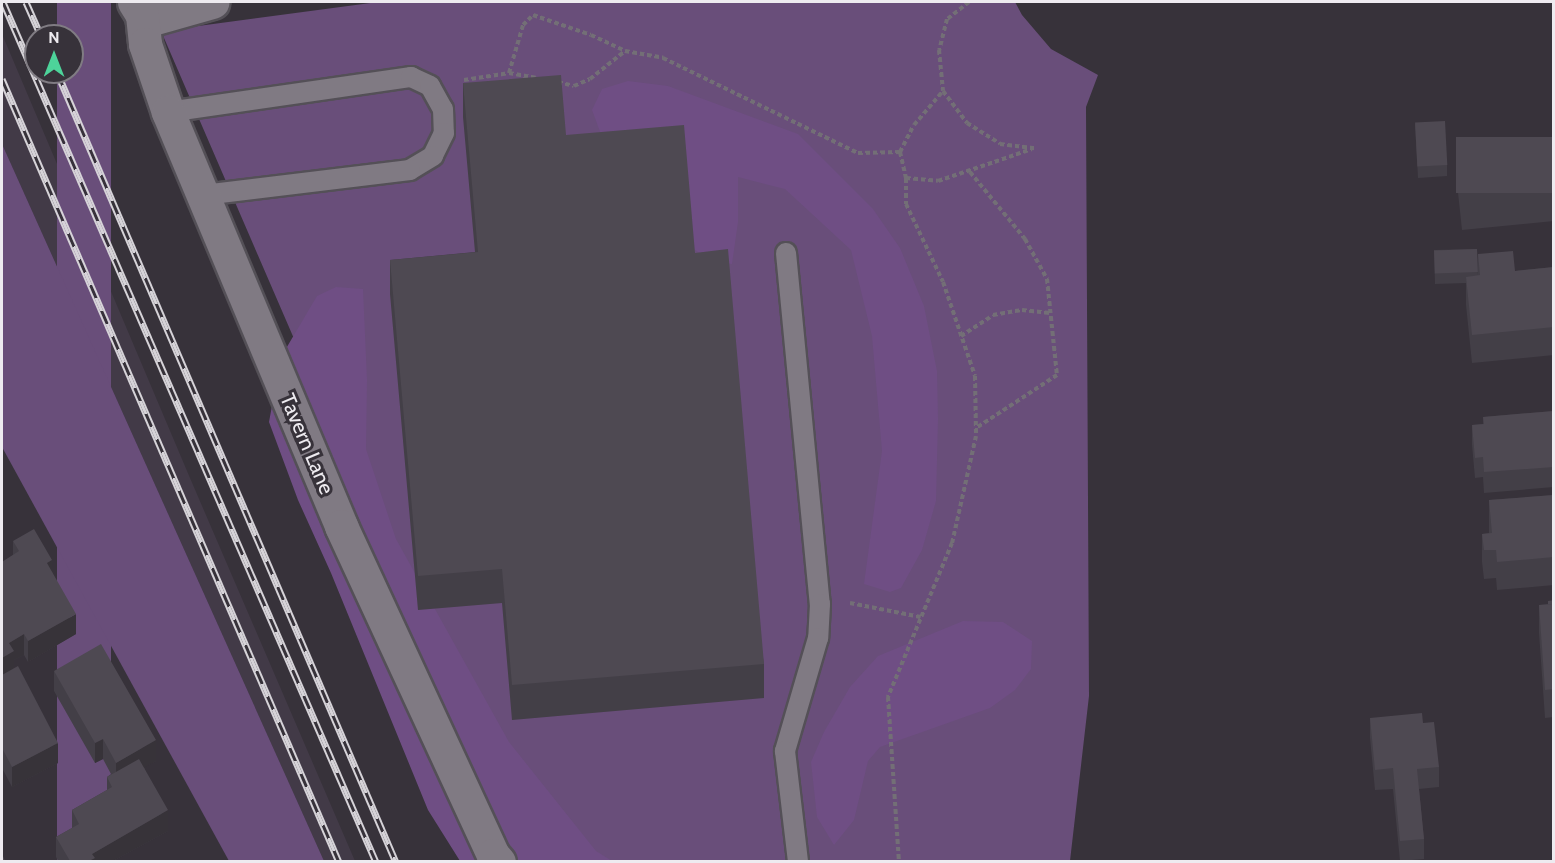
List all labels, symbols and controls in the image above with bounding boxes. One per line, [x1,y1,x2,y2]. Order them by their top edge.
north arrow [24,24,84,84]
text: N [48,28,60,47]
street label: Tavern Lane [275,390,339,498]

